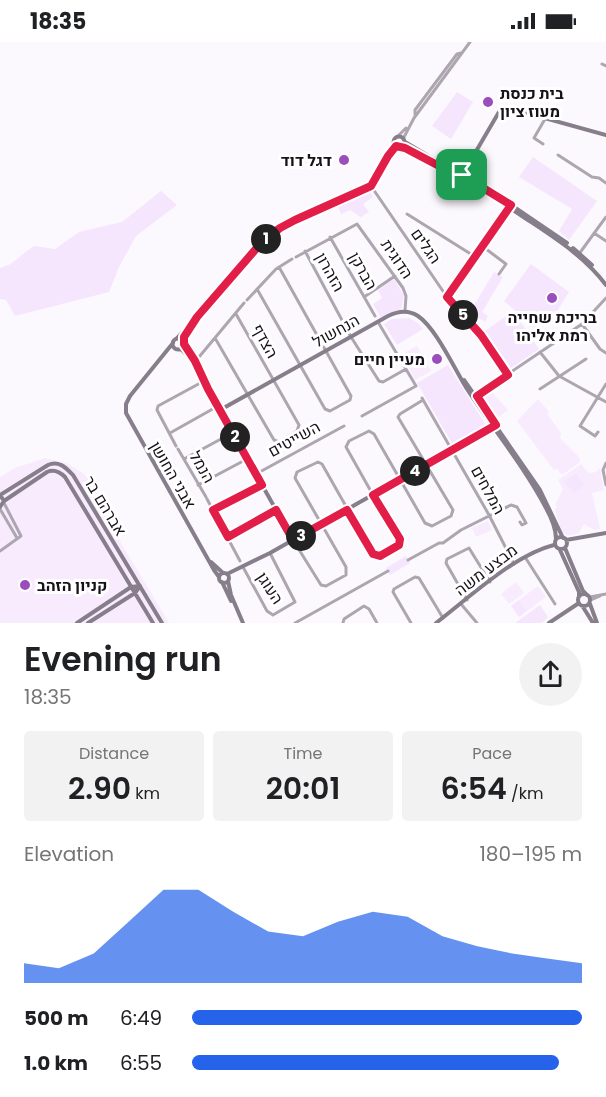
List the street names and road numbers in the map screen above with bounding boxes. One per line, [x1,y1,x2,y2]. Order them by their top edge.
street label: הגלים [405,224,447,268]
street label: הדוגית [375,235,419,283]
street label: הזהרון [310,248,350,296]
street label: הברקן [343,248,383,294]
street label: הנחשול [308,309,364,353]
street label: הצדף [246,320,284,362]
street label: השייטים [264,415,324,463]
street label: אבני החושן [144,437,202,513]
street label: הנמל [184,447,220,487]
street label: המלחים [465,461,511,519]
street label: אברהם בר [78,472,132,540]
street label: מבצע משה [450,539,522,601]
street label: העוגן [251,567,289,609]

